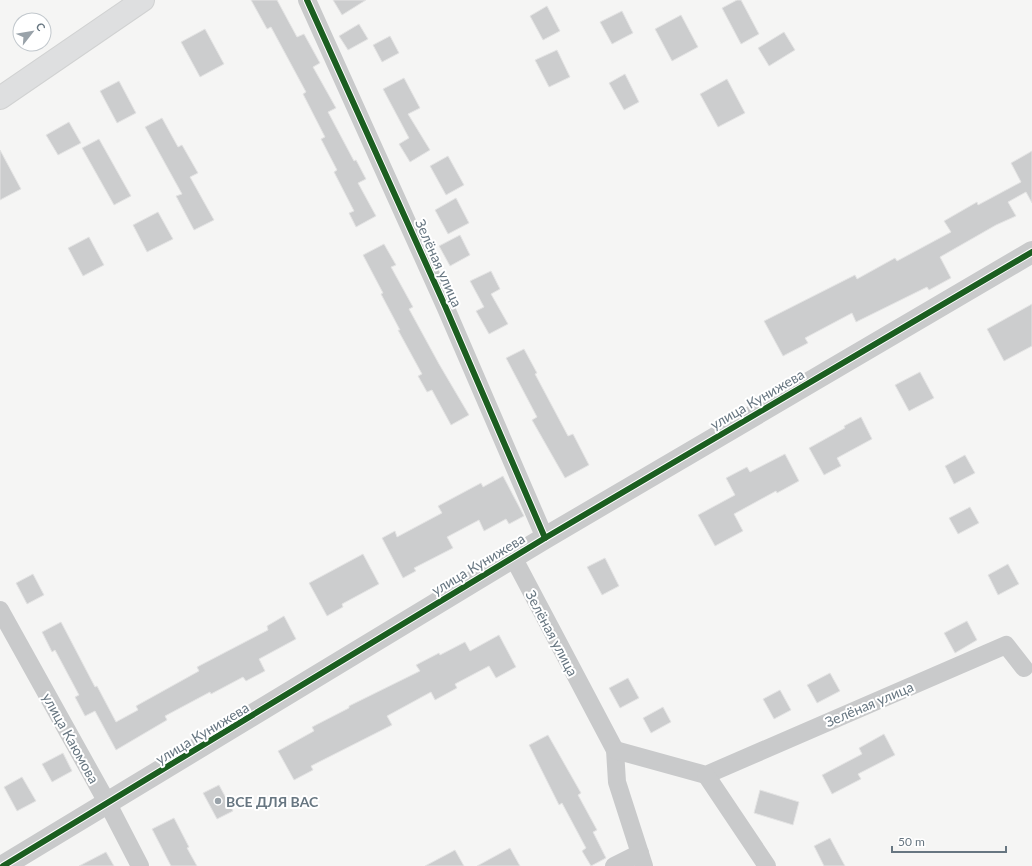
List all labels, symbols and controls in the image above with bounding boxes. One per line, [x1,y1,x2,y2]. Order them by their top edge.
north arrow [12,12,52,52]
text: С [34,20,49,34]
street label: Зелёная улица [412,216,466,310]
street label: улица Кунижева [707,365,807,433]
street label: улица Кунижева [428,529,528,599]
street label: Зелёная улица [522,587,582,679]
street label: Зелёная улица [822,678,916,730]
street label: улица Каюмова [39,690,103,786]
street label: улица Кунижева [152,698,252,768]
place label: ВСЕ ДЛЯ ВАС [226,793,319,810]
marker: ВСЕ ДЛЯ ВАС [213,796,223,806]
scale bar [892,828,1006,854]
text: 50 m [898,834,925,849]

